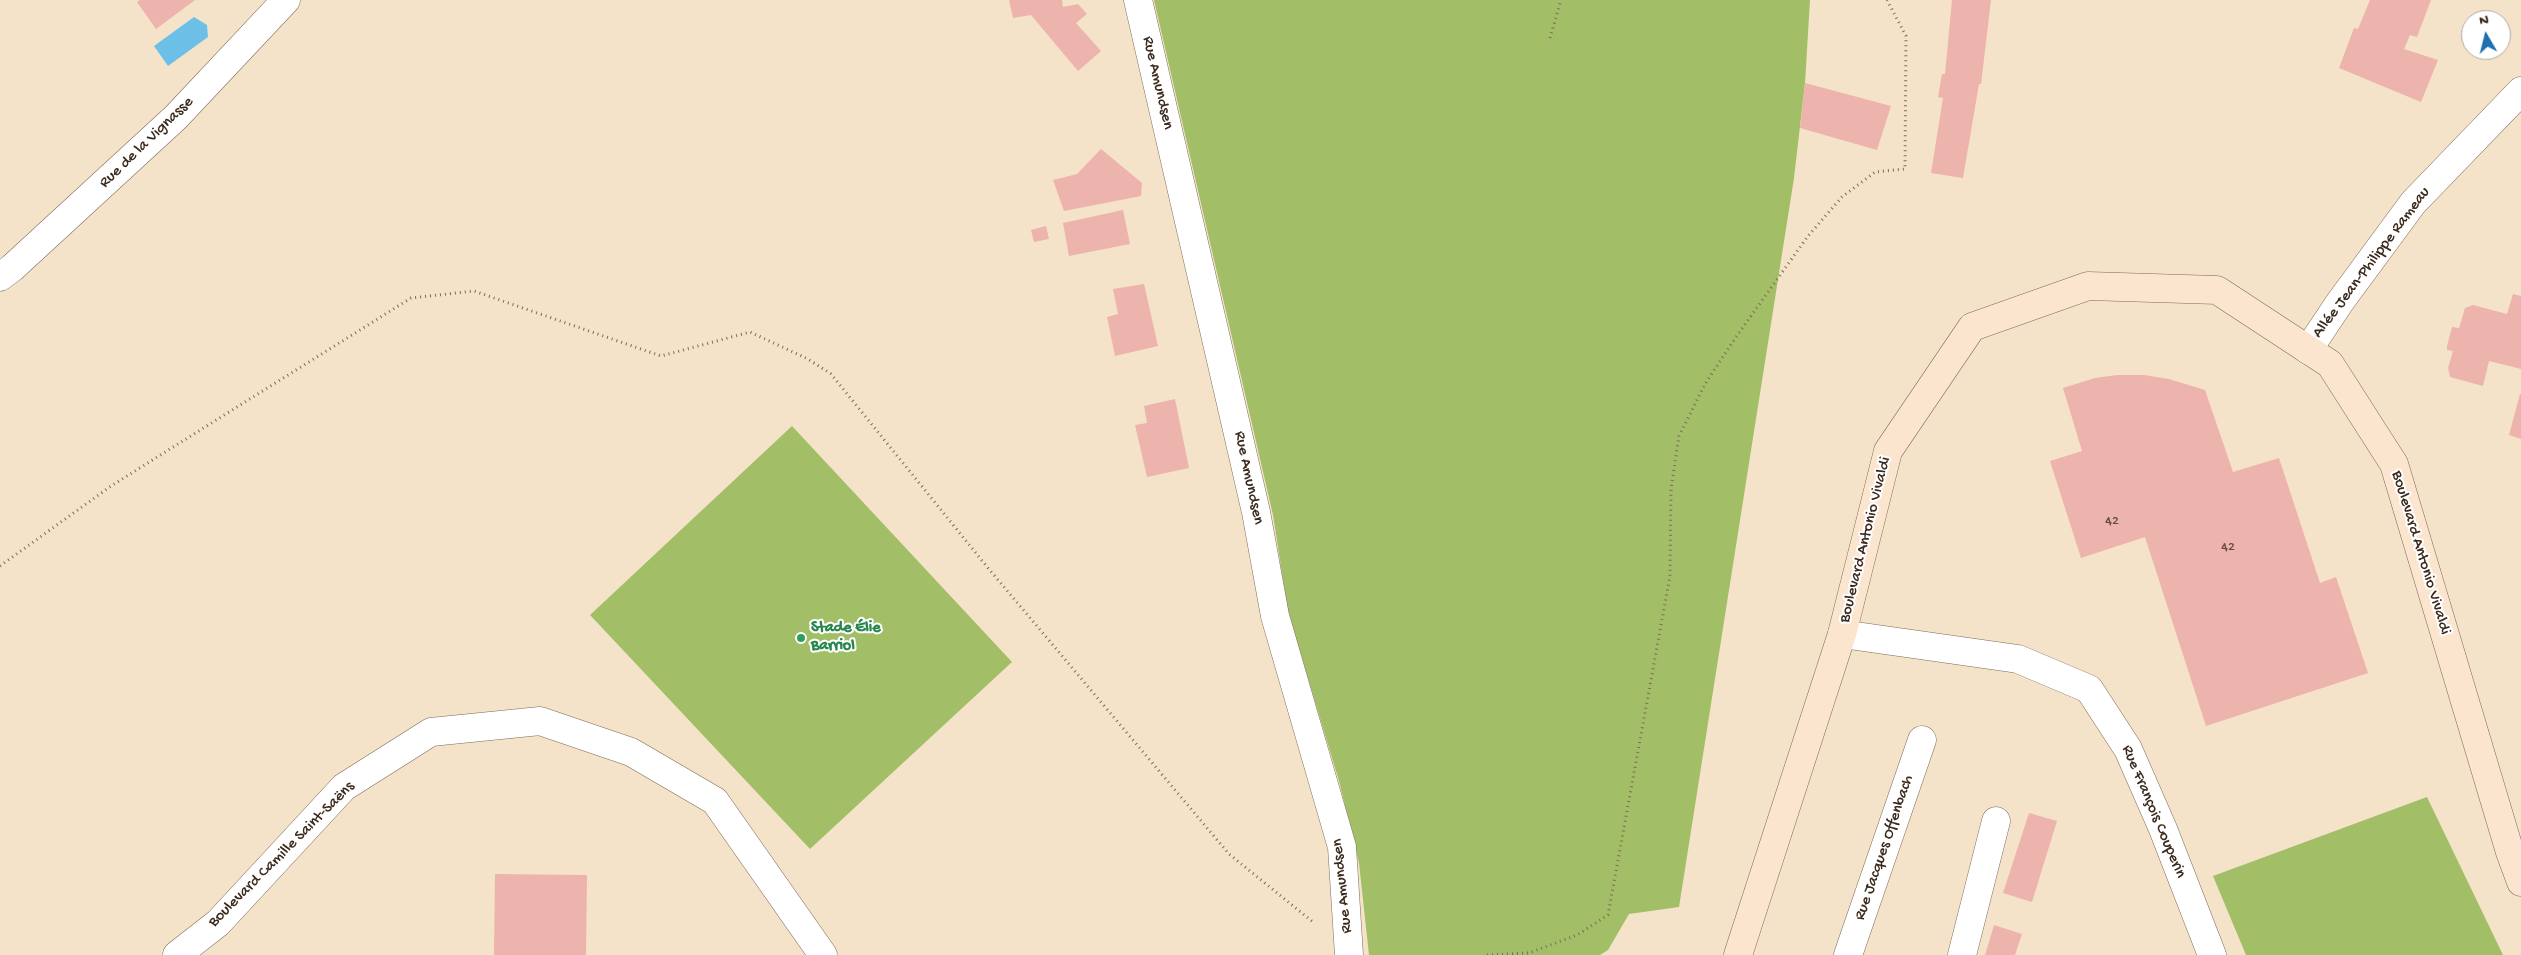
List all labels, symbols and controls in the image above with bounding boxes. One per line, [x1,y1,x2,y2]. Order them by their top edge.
north arrow [2461,10,2511,60]
text: N [2478,12,2490,30]
street label: Rue Amundsen [1137,35,1177,131]
street label: Rue de la Vignasse [96,93,198,193]
street label: Allée Jean-Philippe Rameau [2309,184,2435,342]
street label: Rue Amundsen [1229,430,1267,526]
street label: Boulevard Antonio Vivaldi [1836,455,1896,625]
street label: Boulevard Antonio Vivaldi [2386,469,2454,637]
house number: 42 [2105,514,2119,530]
house number: 42 [2221,540,2235,556]
place label: Stade Élie Barriol [811,619,880,657]
marker: Stade Élie Barriol [795,632,807,644]
street label: Rue François Couperin [2116,743,2190,881]
street label: Rue Jacques Offenbach [1851,773,1919,923]
street label: Boulevard Camille Saint-Saëns [205,778,359,932]
street label: Rue Amundsen [1328,838,1358,934]

